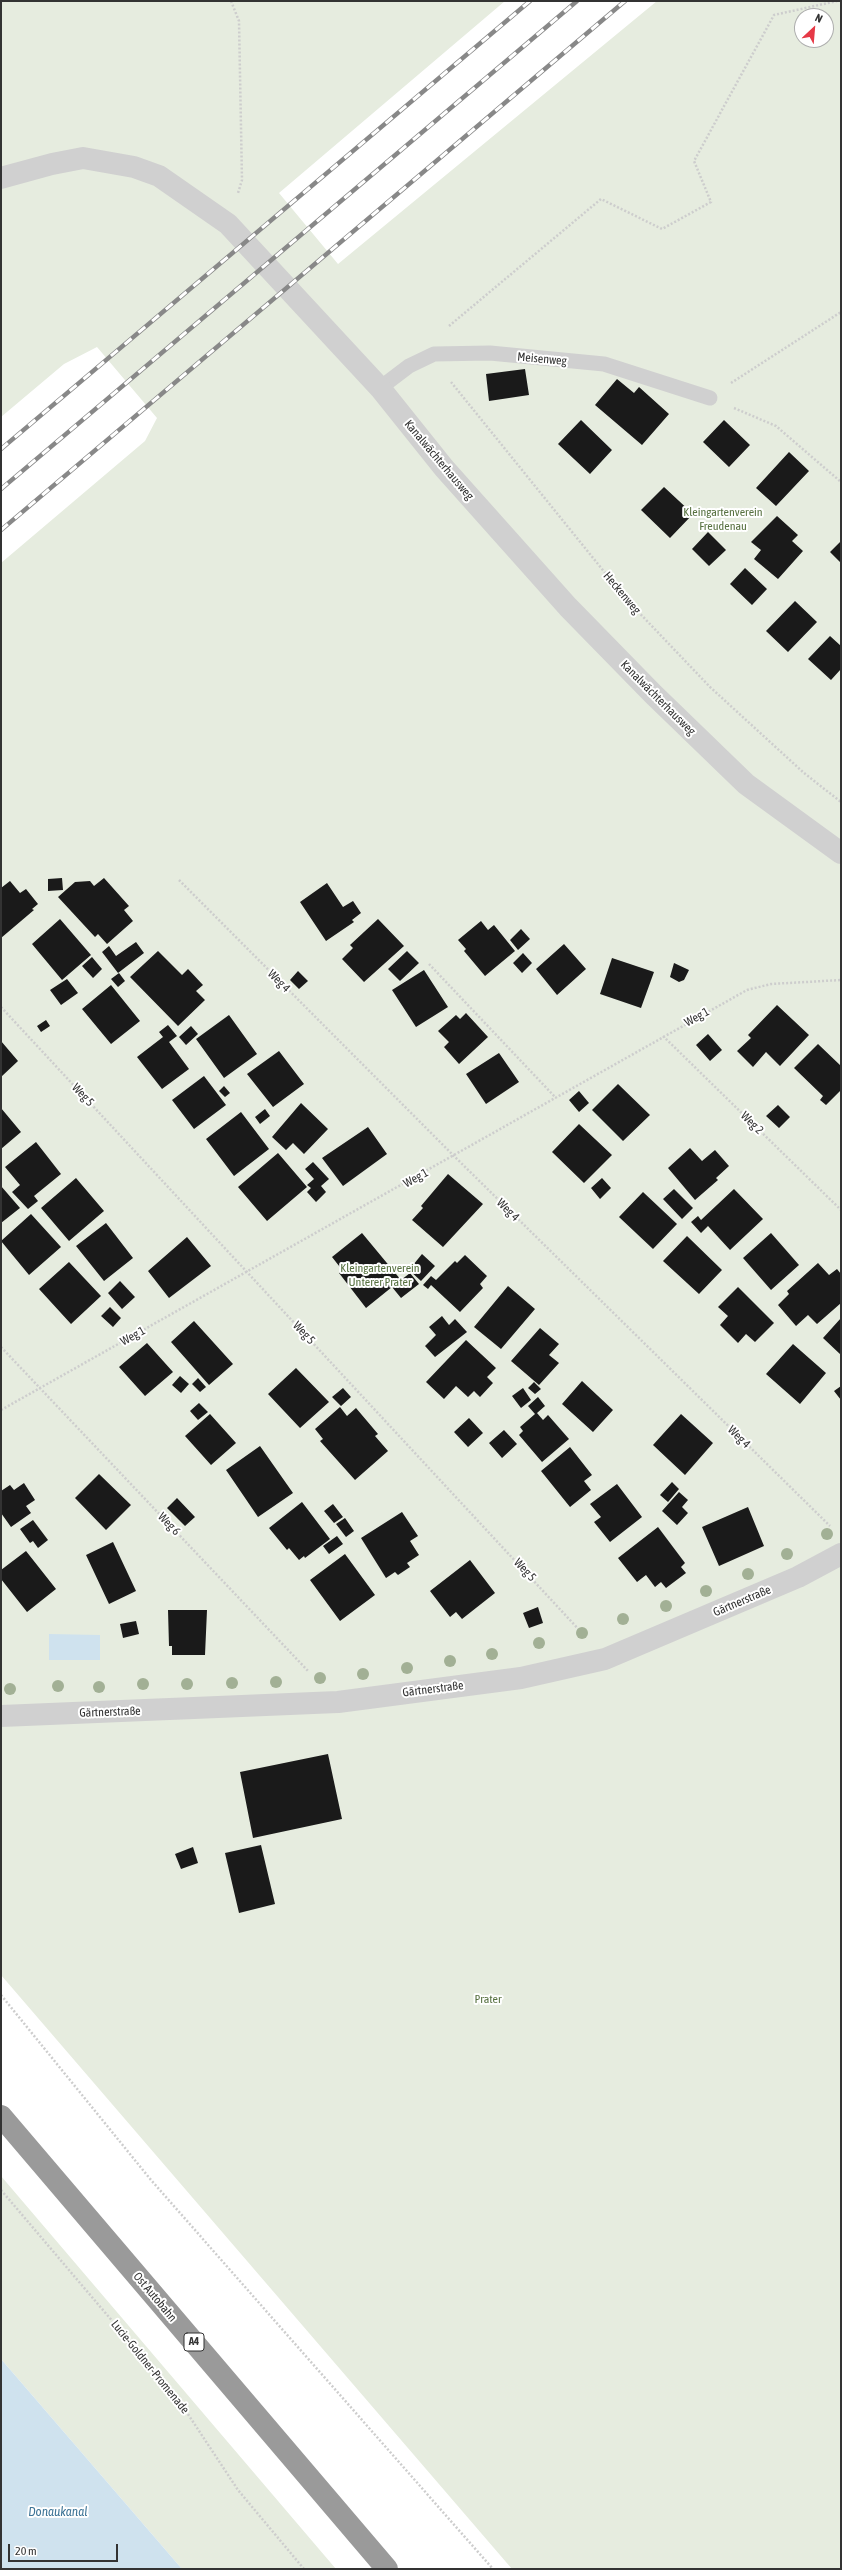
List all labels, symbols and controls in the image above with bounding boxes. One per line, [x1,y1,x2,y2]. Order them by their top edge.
north arrow [794,8,834,48]
text: N [813,11,824,25]
street label: Meisenweg [517,350,567,368]
street label: Kanalwächterhausweg [401,417,477,503]
park label: Kleingartenverein Freudenau [683,505,763,533]
street label: Heckenweg [600,569,644,617]
street label: Kanalwächterhausweg [618,658,698,738]
street label: Weg 4 [265,967,293,995]
street label: Weg 1 [682,1004,712,1030]
street label: Weg 5 [69,1080,97,1110]
street label: Weg 2 [738,1109,766,1137]
street label: Weg 1 [401,1165,431,1191]
street label: Weg 4 [494,1196,522,1224]
park label: Kleingartenverein Unterer Prater [340,1261,420,1289]
street label: Weg 5 [290,1318,318,1348]
street label: Weg 1 [118,1323,148,1349]
street label: Weg 4 [725,1423,753,1451]
street label: Weg 6 [155,1510,183,1538]
street label: Weg 5 [511,1555,539,1585]
street label: Gärtnerstraße [711,1582,773,1620]
street label: Gärtnerstraße [402,1678,464,1700]
street label: Gärtnerstraße [79,1704,141,1720]
park label: Prater [474,1992,502,2006]
street label: Ost Autobahn [130,2269,180,2325]
street label: Lucie-Goldner-Promenade [108,2317,192,2417]
road number: A4 [184,2333,204,2351]
water label: Donaukanal [28,2504,88,2520]
scale bar [10,2536,120,2562]
text: 20 m [15,2544,37,2558]

